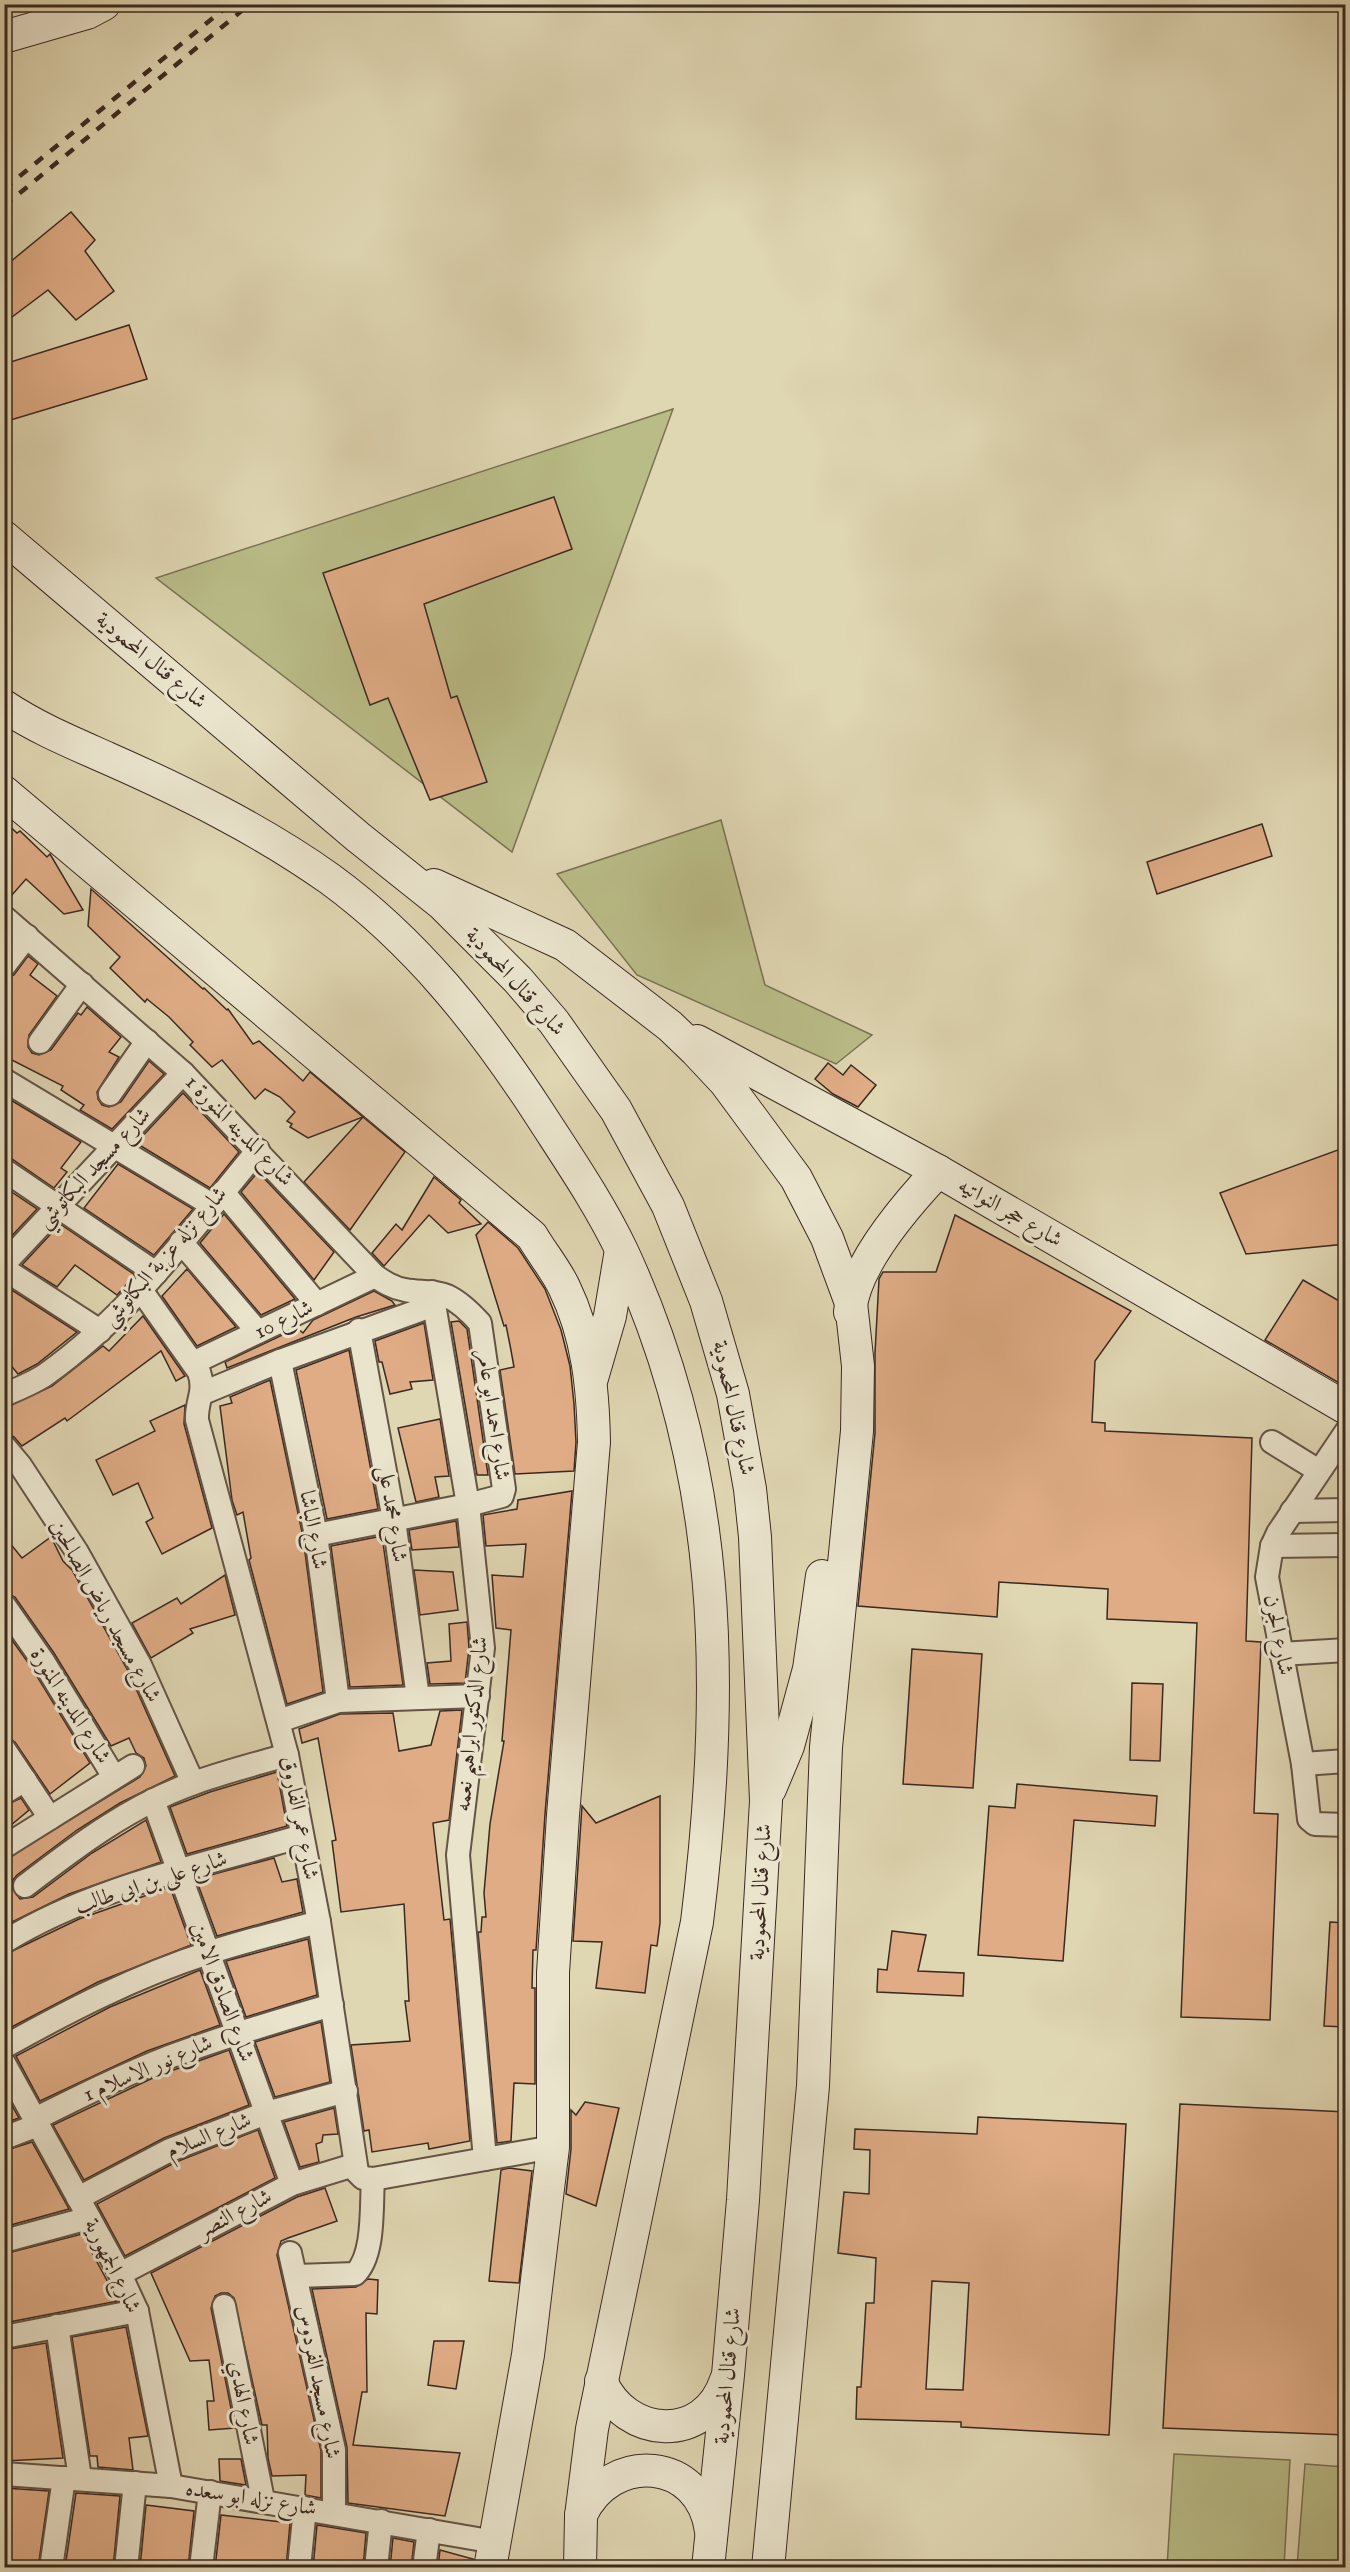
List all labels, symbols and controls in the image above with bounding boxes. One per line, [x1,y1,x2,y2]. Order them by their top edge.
street label: شارع قنال المحمودية [88,606,212,718]
street label: شارع قنال المحمودية [457,922,571,1044]
street label: شارع المدينه المنورة 1 [177,1069,299,1195]
street label: شارع مسجد البكاتوشي [31,1101,161,1238]
street label: شارع حجر النواتيه [951,1172,1067,1257]
street label: شارع نزله عزبة البكاتوشي [96,1181,237,1336]
street label: شارع 10 [250,1294,319,1349]
street label: شارع قنال المحمودية [702,1338,761,1478]
street label: شارع احمد ابو عامر [467,1348,516,1483]
street label: شارع محمد على [368,1464,413,1565]
street label: شارع الباشا [289,1488,334,1572]
street label: شارع مسجد رياض الصالحين [40,1514,167,1709]
street label: شارع الجرن [1254,1592,1300,1678]
street label: شارع الدكتور ابراهيم نعمه [449,1635,501,1814]
street label: شارع المدينه المنورة [21,1643,117,1771]
street label: شارع عمر الفاروق [270,1754,325,1883]
street label: شارع قنال المحمودية [743,1823,782,1961]
street label: شارع على بن ابى طالب [71,1845,232,1924]
street label: شارع الصادق الامين [181,1918,260,2067]
street label: شارع نور الاسلام 1 [79,2029,218,2113]
street label: شارع السلام [162,2106,257,2169]
street label: شارع النصر [191,2183,278,2249]
street label: شارع الجمهورية [74,2214,147,2319]
street label: شارع مسجد الفردوس [286,2303,347,2462]
street label: شارع قنال المحمودية [708,2307,751,2446]
street label: شارع الهدي [218,2359,265,2448]
street label: شارع نزله ابو سعده [183,2475,318,2526]

